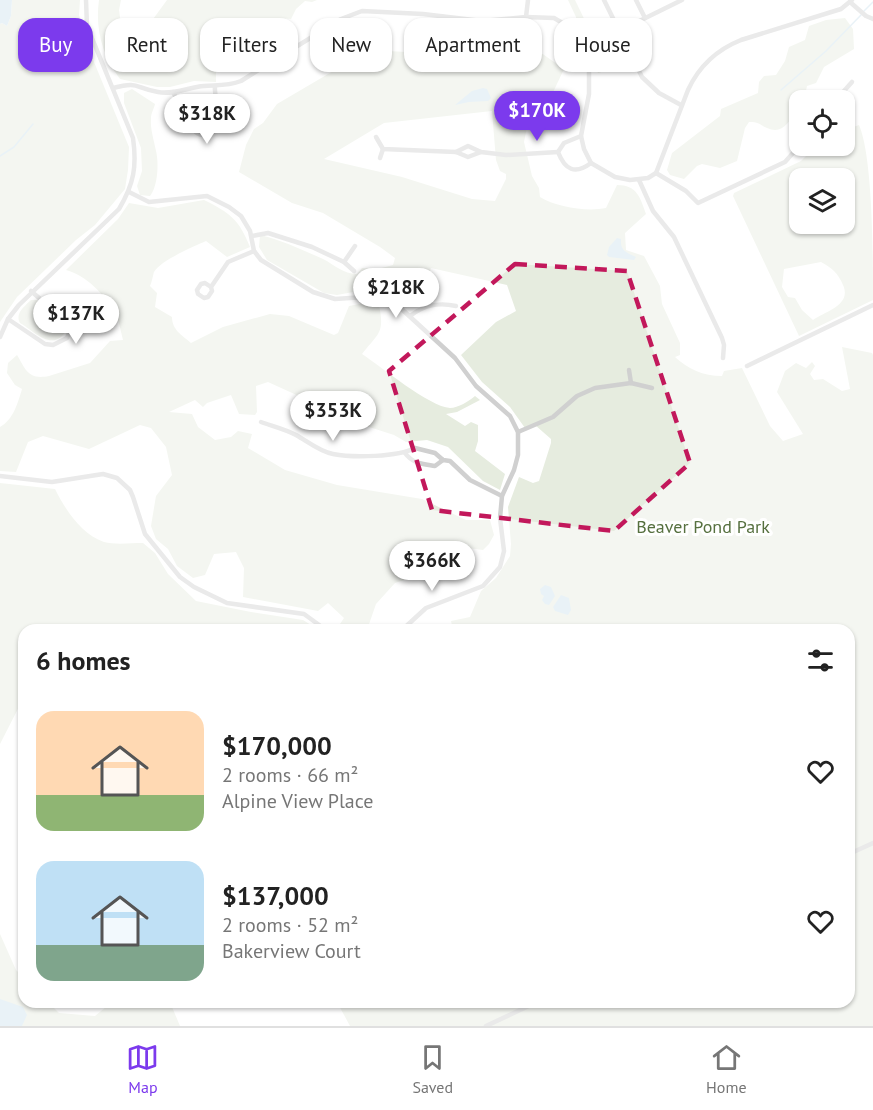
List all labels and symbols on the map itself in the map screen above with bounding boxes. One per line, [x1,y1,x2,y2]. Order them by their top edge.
pin: $170K [495,91,579,142]
pin: $318K [165,94,249,145]
pin: $218K [354,268,438,319]
pin: $137K [34,294,118,345]
pin: $353K [291,391,375,442]
park label: Beaver Pond Park [636,515,770,538]
pin: $366K [390,541,474,592]

